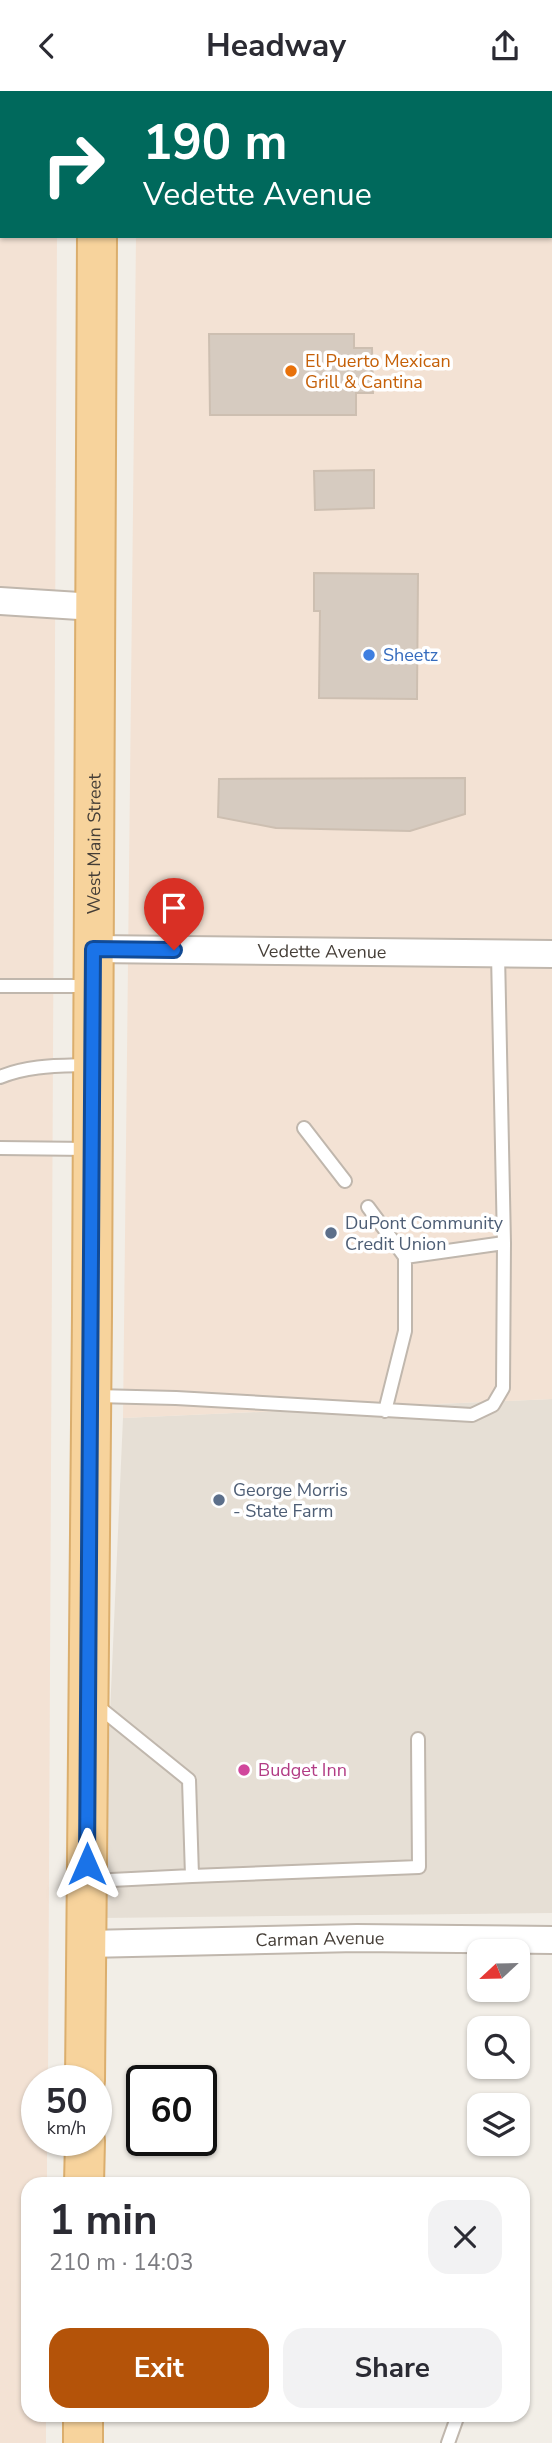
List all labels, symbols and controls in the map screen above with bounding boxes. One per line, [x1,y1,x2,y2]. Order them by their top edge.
text: Headway [206,24,346,67]
icon: back [28,27,66,65]
icon: share [486,27,524,65]
text: 190 m [143,109,287,176]
icon: right [28,119,119,210]
text: Vedette Avenue [143,173,372,216]
place label: El Puerto Mexican Grill & Cantina [305,349,451,394]
marker: El Puerto Mexican Grill & Cantina [283,363,299,379]
place label: Sheetz [383,643,438,667]
marker: Sheetz [361,647,377,663]
street label: West Main Street [82,773,107,915]
pin [144,878,204,950]
icon: arrive [155,889,193,927]
street label: Vedette Avenue [256,939,387,964]
place label: DuPont Community Credit Union [345,1211,504,1256]
marker: DuPont Community Credit Union [323,1225,339,1241]
place label: George Morris - State Farm [233,1478,348,1523]
marker: George Morris - State Farm [211,1492,227,1508]
place label: Budget Inn [258,1758,347,1782]
marker: Budget Inn [236,1762,252,1778]
position arrow [50,1827,124,1901]
street label: Carman Avenue [255,1926,385,1952]
north arrow [467,1939,530,2002]
map controls [467,1939,530,2156]
button: search [467,2016,530,2079]
speed limit sign: 60 [126,2065,217,2156]
text: 50 [45,2078,88,2125]
button: layers [467,2093,530,2156]
text: km/h [47,2116,86,2140]
text: 1 min [49,2192,158,2249]
button: close [428,2200,502,2274]
text: 210 m · 14:03 [49,2247,194,2278]
button: Exit [49,2328,269,2408]
button: Share [283,2328,502,2408]

